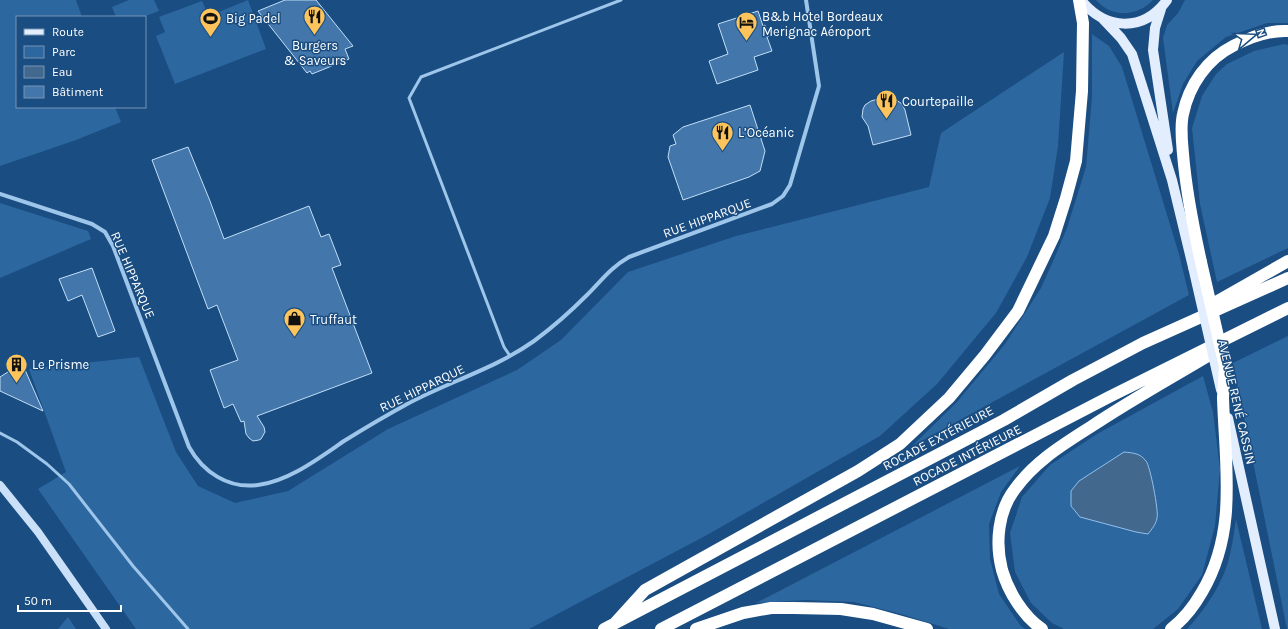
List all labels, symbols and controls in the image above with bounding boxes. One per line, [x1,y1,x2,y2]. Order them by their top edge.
restaurant icon: Burgers & Saveurs [302,4,328,37]
sports icon: Big Padel [197,5,223,38]
place label: B&b Hotel Bordeaux Merignac Aéroport [762,9,883,39]
hotel icon: B&b Hotel Bordeaux Merignac Aéroport [734,10,760,43]
place label: Big Padel [226,11,281,26]
legend [16,16,146,108]
north arrow [1232,16,1272,56]
text: Route [52,25,84,39]
text: N [1254,27,1268,39]
place label: Burgers & Saveurs [284,38,346,68]
text: Parc [52,45,76,59]
text: Eau [52,65,73,79]
text: Bâtiment [52,85,104,99]
restaurant icon: Courtepaille [873,88,899,121]
place label: Courtepaille [902,94,974,109]
restaurant icon: L’Océanic [709,119,735,152]
place label: L’Océanic [738,125,794,140]
street label: RUE HIPPARQUE [661,195,753,241]
street label: RUE HIPPARQUE [108,229,158,321]
shop icon: Truffaut [282,306,308,339]
place label: Truffaut [310,312,357,327]
street label: AVENUE RENÉ CASSIN [1215,338,1261,466]
building icon: Le Prisme [3,351,29,384]
place label: Le Prisme [32,357,90,372]
street label: RUE HIPPARQUE [377,361,467,415]
street label: ROCADE EXTÉRIEURE [879,401,996,473]
street label: ROCADE INTÉRIEURE [909,419,1024,489]
scale bar [18,587,121,613]
text: 50 m [24,594,52,608]

